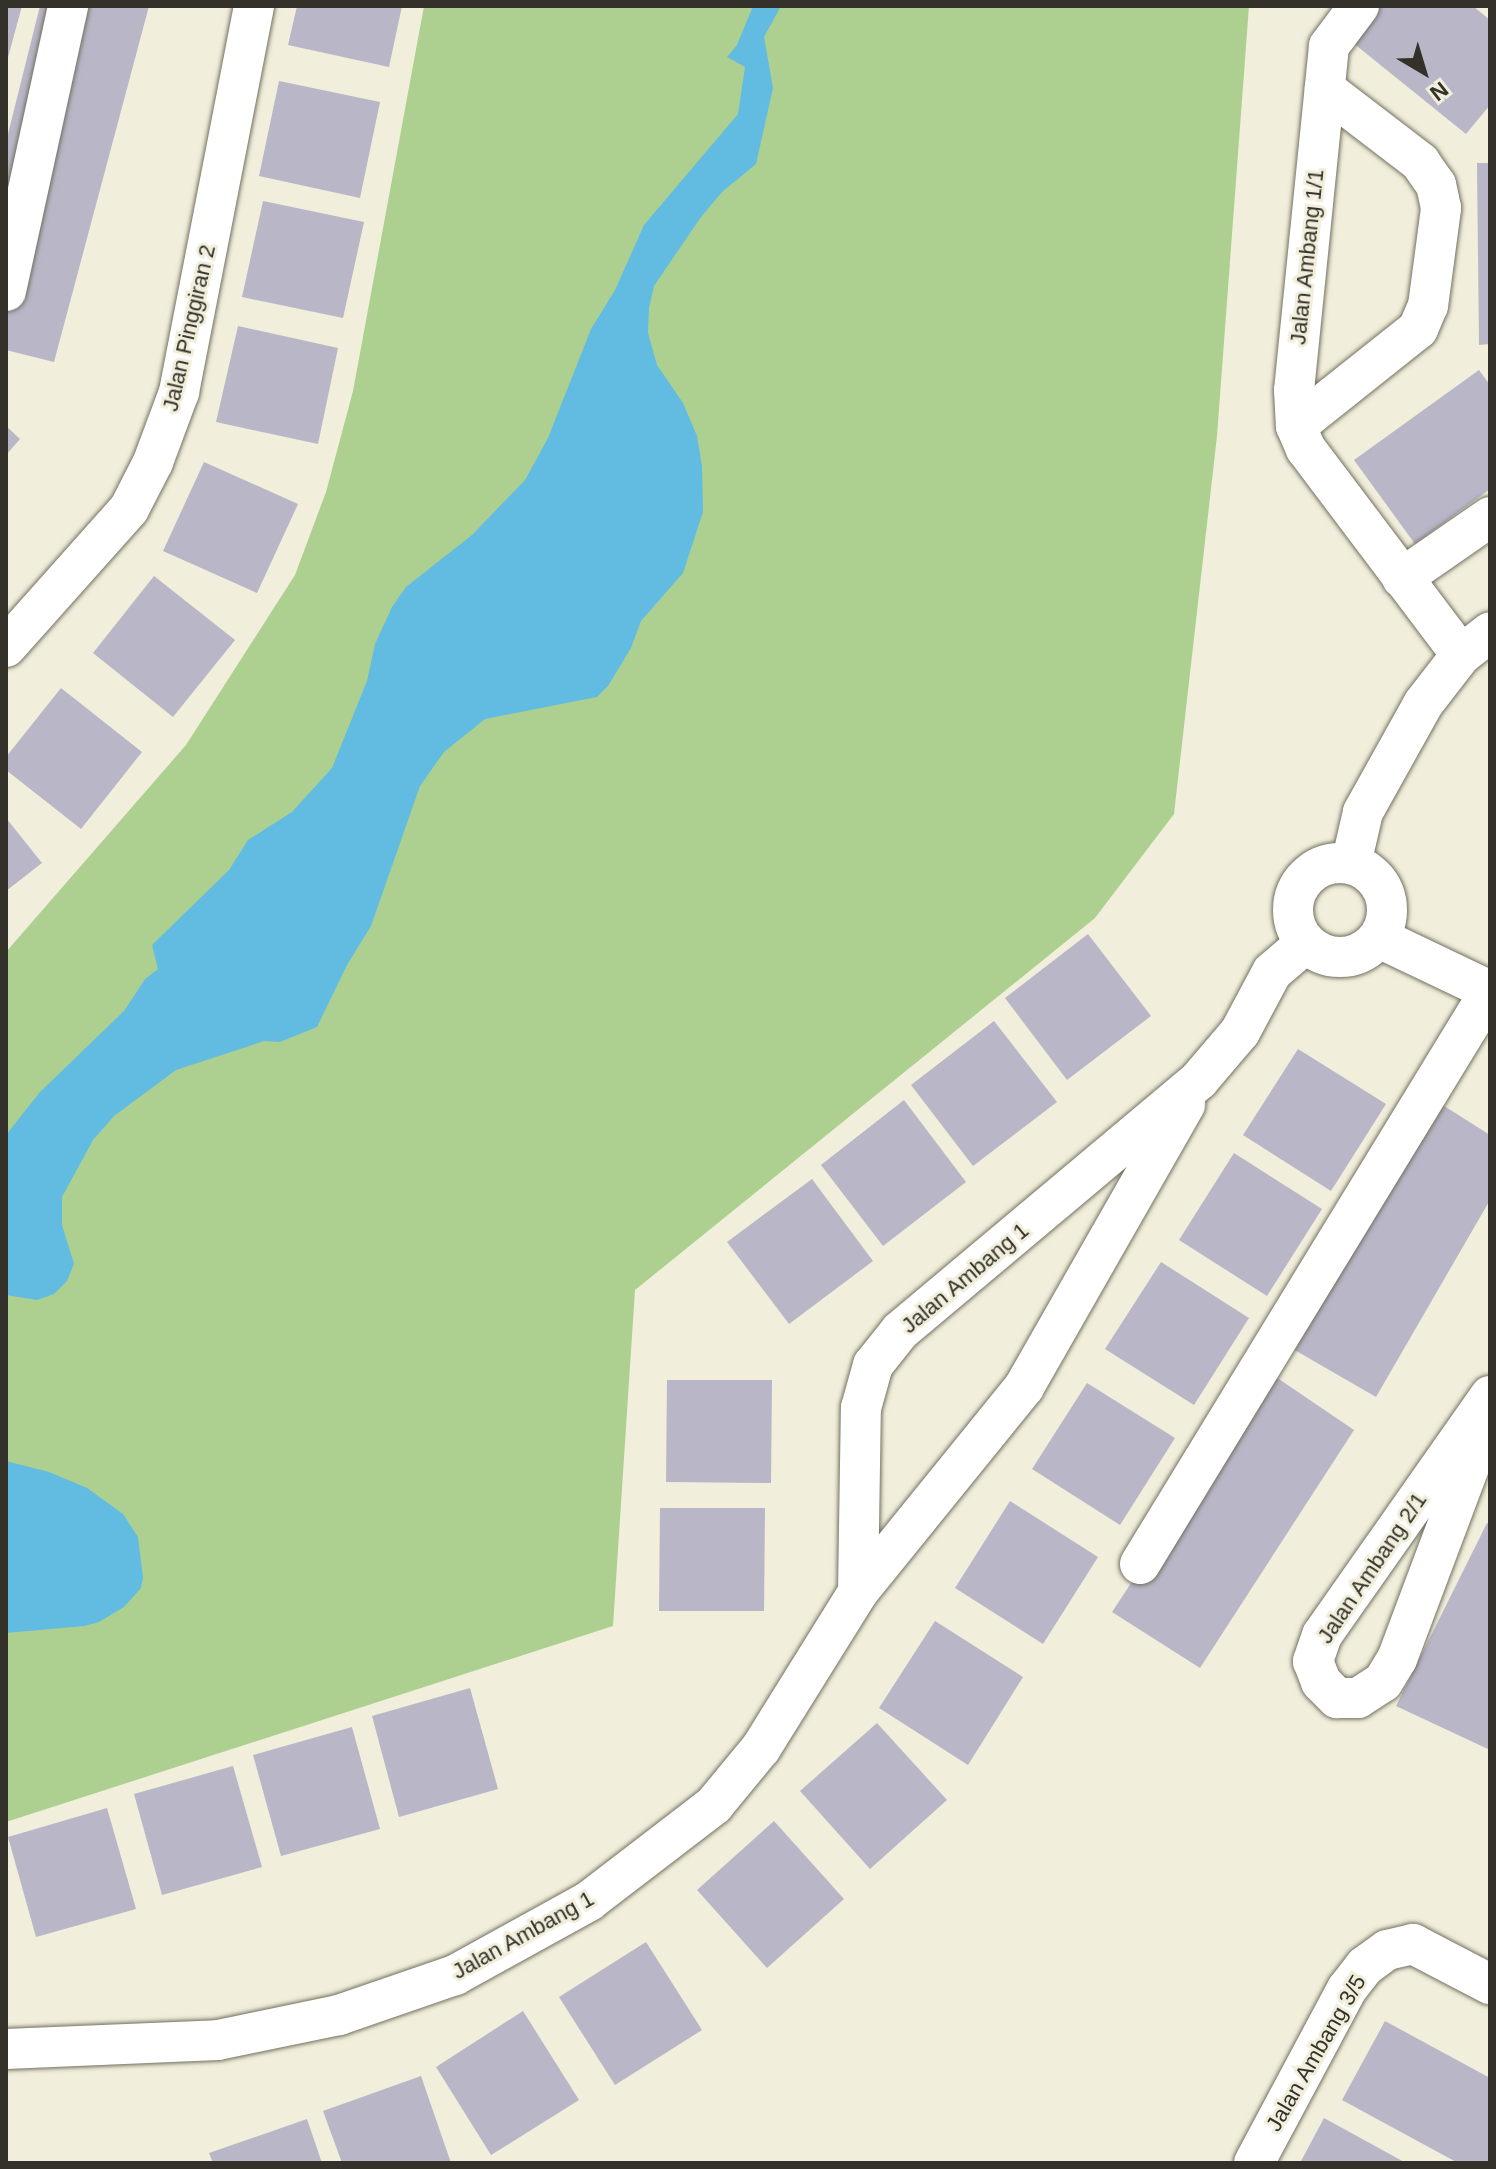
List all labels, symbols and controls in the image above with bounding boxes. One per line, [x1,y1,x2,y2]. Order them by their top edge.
north arrow [1384,32,1464,112]
text: N [1425,77,1453,106]
street label: Jalan Ambang 1/1 [1285,167,1329,347]
street label: Jalan Pinggiran 2 [157,242,221,414]
street label: Jalan Ambang 1 [896,1217,1034,1339]
street label: Jalan Ambang 2/1 [1311,1487,1433,1649]
street label: Jalan Ambang 1 [447,1885,599,1985]
street label: Jalan Ambang 3/5 [1260,1970,1372,2136]

